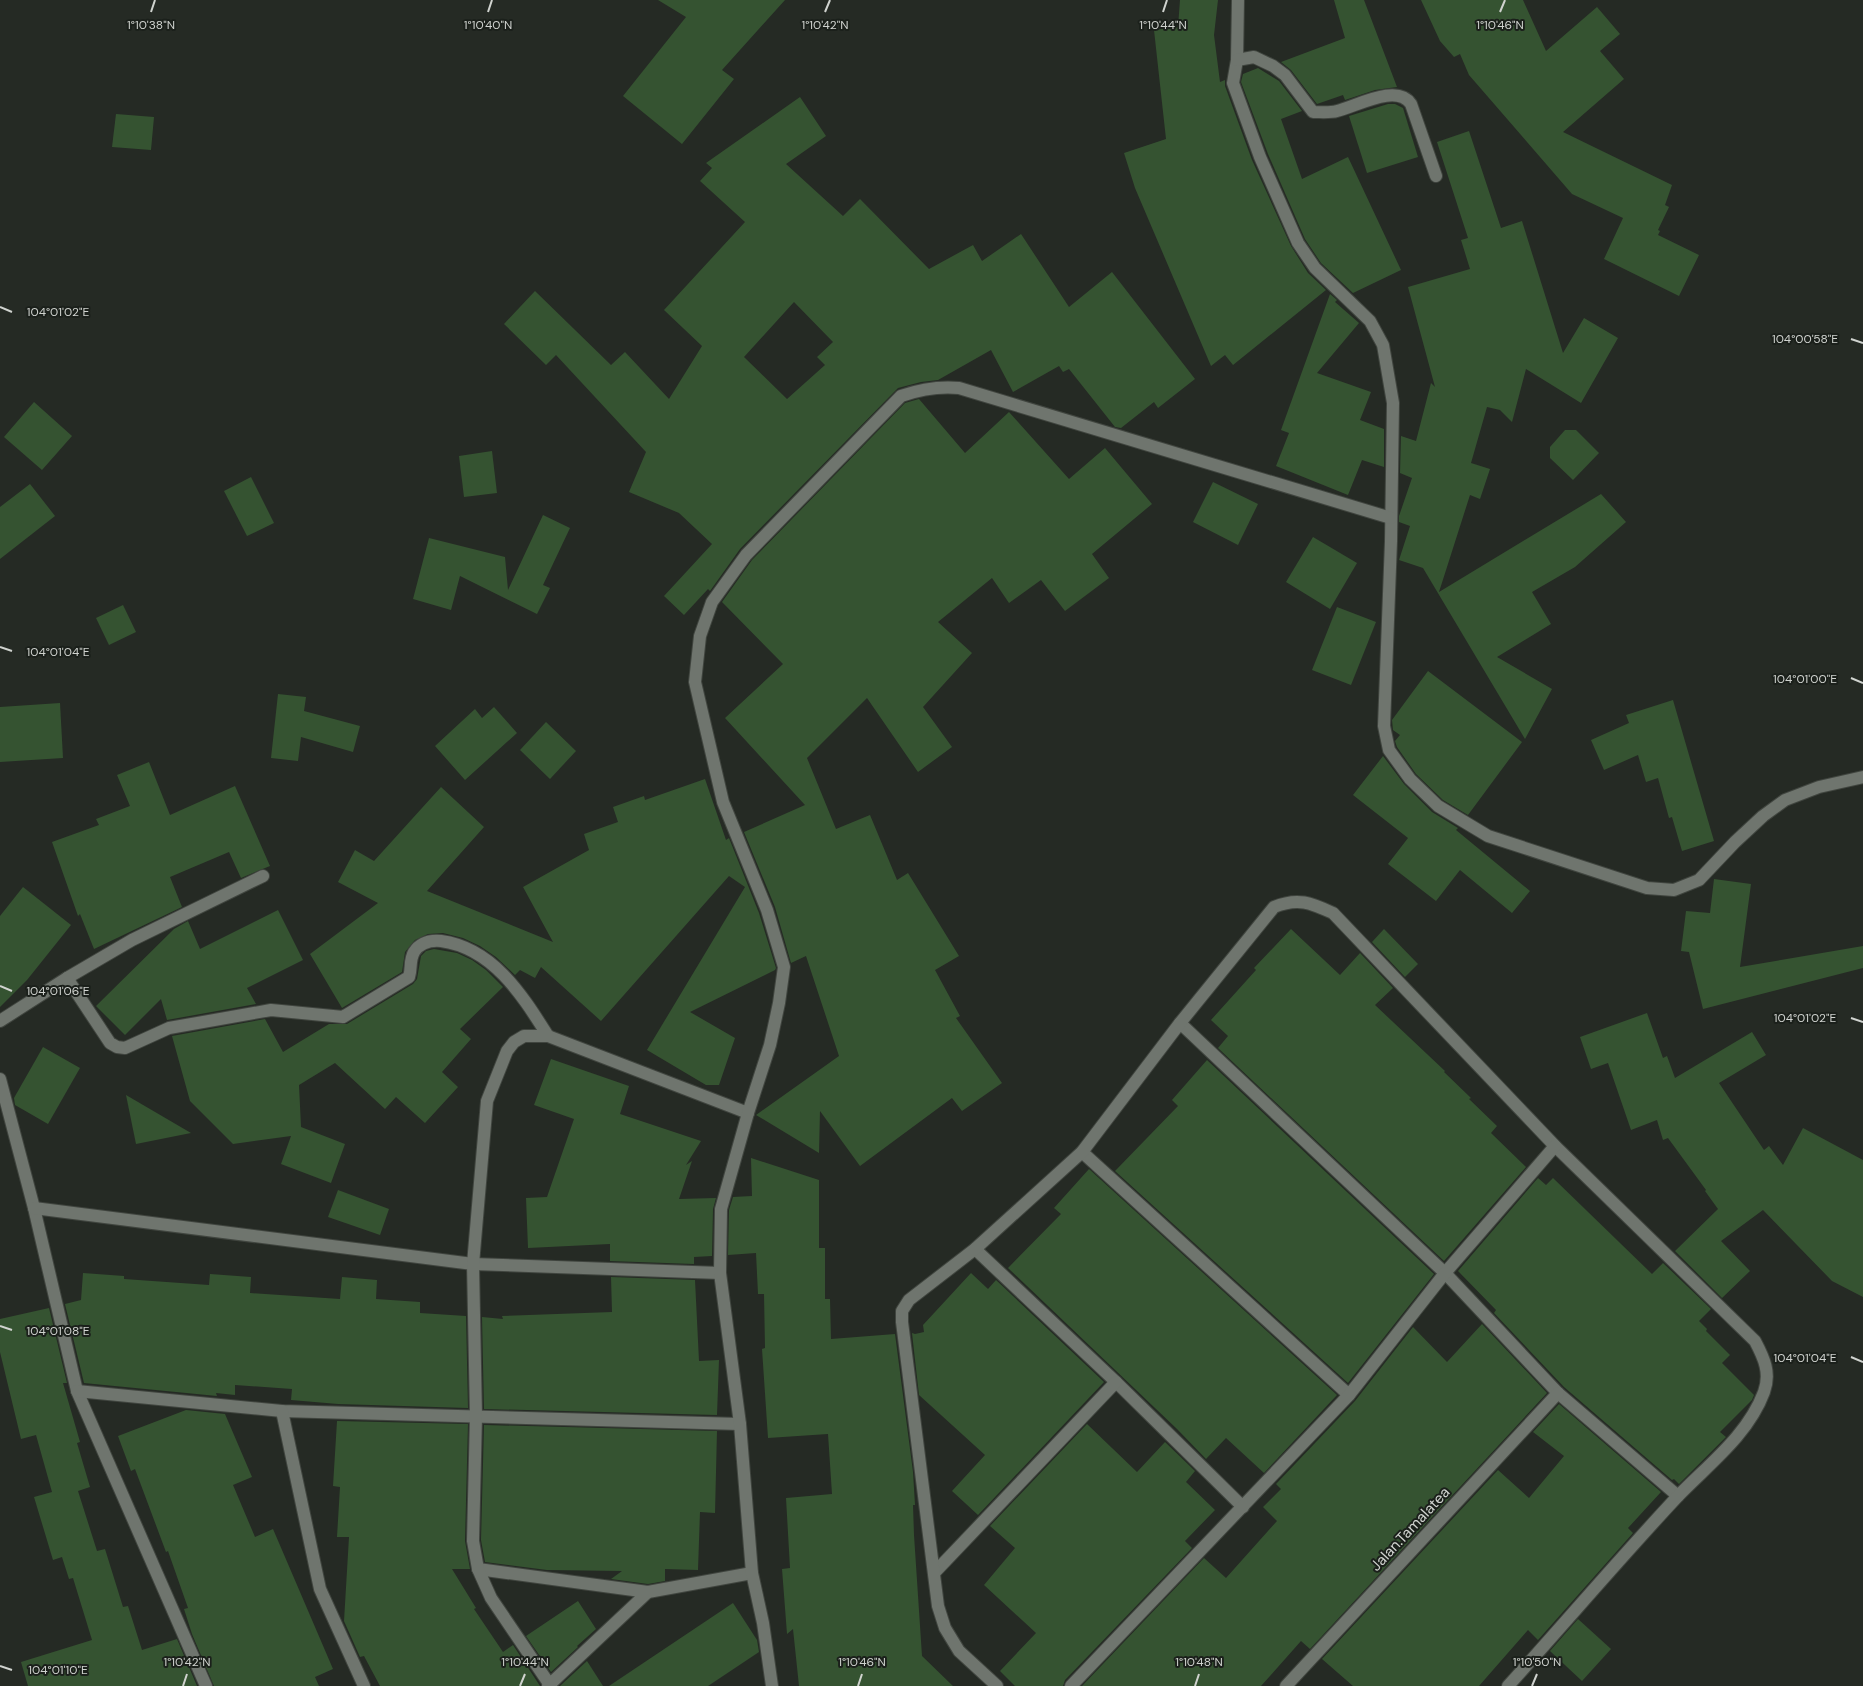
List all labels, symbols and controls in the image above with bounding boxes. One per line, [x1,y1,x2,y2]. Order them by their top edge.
text: 1°10'38"N [127,17,175,33]
text: 1°10'40"N [464,17,512,33]
text: 1°10'42"N [801,17,849,33]
text: 1°10'44"N [1139,17,1187,33]
text: 1°10'46"N [1476,17,1524,33]
text: 104°01'02"E [27,304,89,320]
text: 104°00'58"E [1772,331,1838,347]
text: 104°01'04"E [27,644,90,660]
text: 104°01'00"E [1773,671,1837,687]
text: 104°01'06"E [26,983,90,999]
text: 104°01'02"E [1774,1010,1836,1026]
text: 104°01'08"E [27,1323,90,1339]
text: 104°01'04"E [1774,1350,1837,1366]
street label: Jalan.Tamalatea [1366,1483,1454,1575]
text: 1°10'42"N [163,1654,211,1670]
text: 1°10'44"N [501,1654,549,1670]
text: 1°10'46"N [838,1654,886,1670]
text: 1°10'48"N [1175,1654,1223,1670]
text: 1°10'50"N [1513,1654,1561,1670]
text: 104°01'10"E [28,1662,88,1678]

